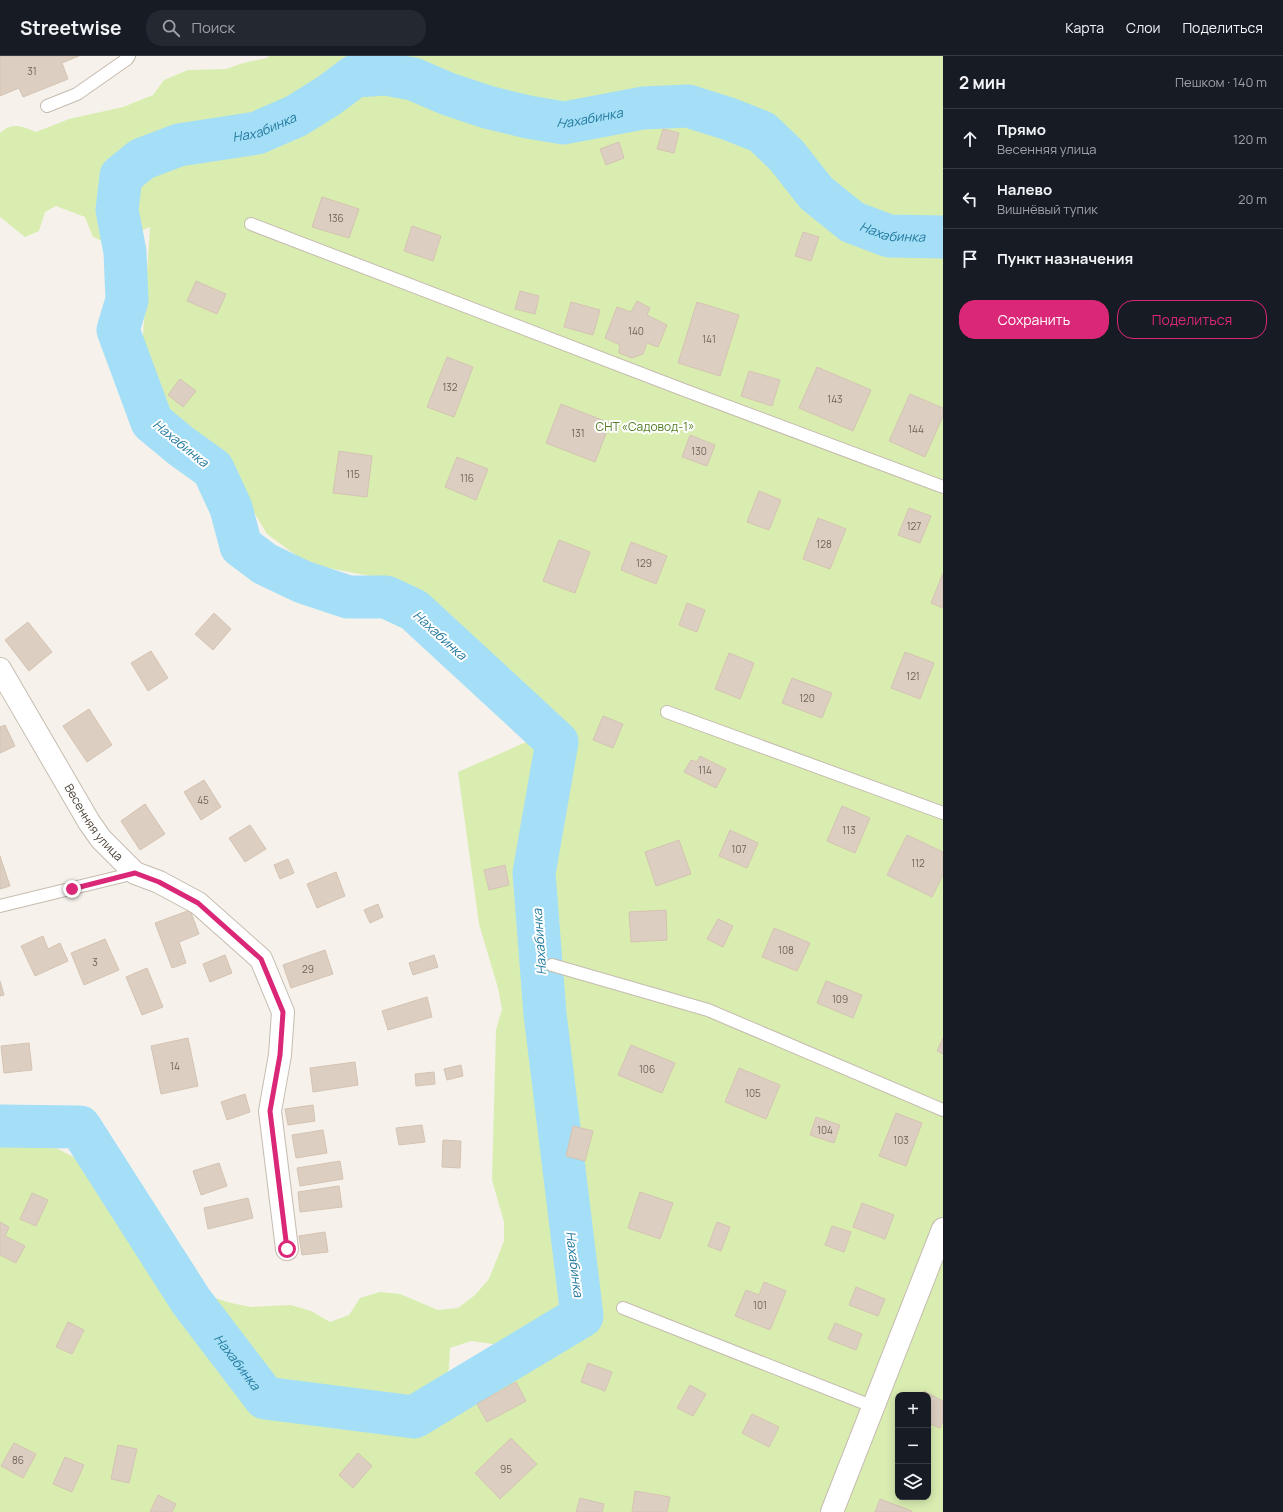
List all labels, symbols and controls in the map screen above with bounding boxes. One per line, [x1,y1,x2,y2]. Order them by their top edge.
search box [146,10,426,46]
text: Streetwise [20,15,122,41]
icon: search [160,17,182,39]
text: Поиск [192,17,235,38]
text: Карта [1065,18,1104,37]
text: Слои [1126,18,1160,37]
text: Поделиться [1182,18,1263,37]
house number: 31 [27,64,37,78]
text: 2 мин [959,71,1006,94]
text: Пешком · 140 m [1175,73,1267,91]
water label: Нахабинка [556,103,625,133]
water label: Нахабинка [231,108,299,146]
text: Прямо [997,119,1046,140]
icon: ahead [959,128,981,150]
text: 120 m [1233,130,1267,148]
text: Весенняя улица [997,140,1096,158]
text: Налево [997,179,1052,200]
icon: left [959,188,981,210]
text: 20 m [1238,190,1267,208]
text: Вишнёвый тупик [997,200,1098,218]
house number: 136 [328,211,344,225]
water label: Нахабинка [857,217,926,246]
icon: arrive [959,248,981,270]
text: Пункт назначения [997,248,1133,269]
button: Сохранить [959,300,1109,339]
button: Поделиться [1117,300,1267,339]
house number: 140 [628,324,644,338]
house number: 141 [702,332,716,346]
house number: 132 [442,380,458,394]
house number: 143 [827,392,843,406]
water label: Нахабинка [150,415,213,471]
park label: СНТ «Садовод-1» [596,418,694,435]
house number: 144 [908,422,924,436]
house number: 131 [571,426,585,440]
house number: 130 [691,444,707,458]
house number: 115 [346,467,360,481]
house number: 116 [460,471,474,485]
house number: 127 [907,519,921,533]
house number: 128 [816,537,832,551]
house number: 129 [636,556,652,570]
water label: Нахабинка [409,606,471,664]
house number: 121 [906,669,920,683]
house number: 120 [799,691,815,705]
house number: 114 [698,763,712,777]
street label: Весенняя улица [61,780,127,865]
house number: 45 [197,793,209,807]
house number: 113 [842,823,856,837]
house number: 107 [731,842,747,856]
house number: 112 [911,856,925,870]
route end [63,880,81,898]
water label: Нахабинка [528,908,550,976]
house number: 108 [778,943,794,957]
house number: 3 [92,955,98,969]
house number: 29 [302,962,314,976]
house number: 109 [832,992,848,1006]
house number: 14 [170,1059,180,1073]
house number: 106 [639,1062,655,1076]
house number: 105 [745,1086,761,1100]
house number: 104 [817,1123,833,1137]
house number: 103 [893,1133,909,1147]
water label: Нахабинка [562,1230,588,1299]
route start [278,1240,296,1258]
house number: 101 [753,1298,767,1312]
water label: Нахабинка [210,1330,265,1394]
map controls [895,1392,931,1500]
button: + [895,1392,931,1428]
button: − [895,1428,931,1464]
house number: 86 [12,1453,24,1467]
house number: 95 [500,1462,512,1476]
button: layers [895,1464,931,1500]

